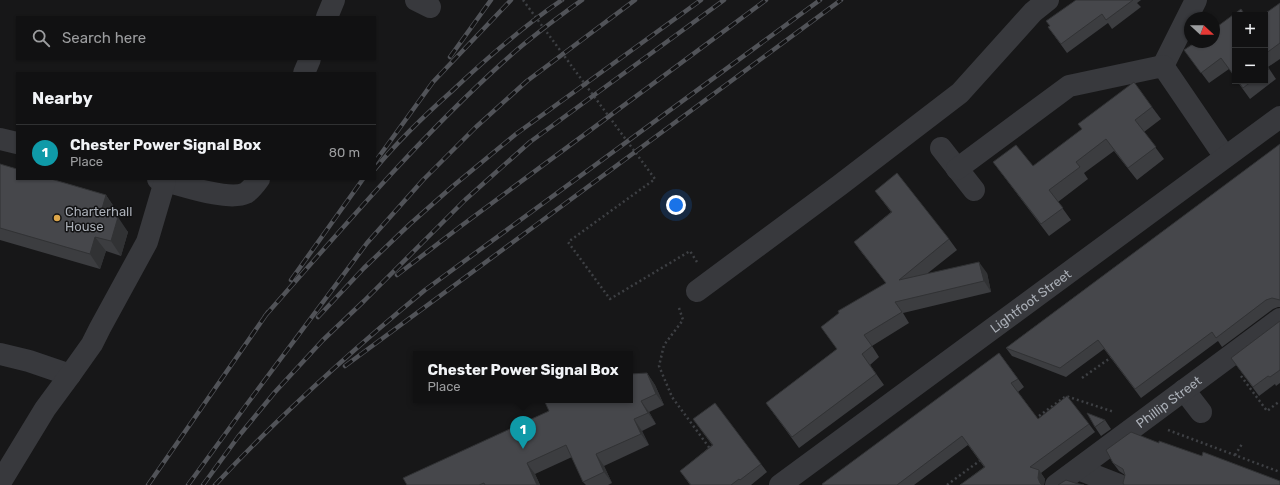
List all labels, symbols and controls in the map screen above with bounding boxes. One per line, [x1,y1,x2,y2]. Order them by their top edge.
north arrow [1184,12,1220,48]
map controls [1232,12,1268,84]
button: + [1232,12,1268,48]
search box [16,16,376,60]
icon: search [30,27,52,49]
text: Search here [62,29,146,47]
button: − [1232,48,1268,84]
text: Nearby [32,88,93,108]
text: Chester Power Signal Box [70,136,261,154]
text: 1 [42,145,48,160]
text: 80 m [329,145,360,160]
text: Place [70,154,103,169]
your location [666,195,686,215]
place label: Charterhall House [65,204,132,234]
marker: Charterhall House [52,213,62,223]
street label: Lightfoot Street [987,266,1074,335]
popup [413,351,633,403]
text: Chester Power Signal Box [428,361,619,379]
street label: Phillip Street [1133,373,1204,431]
text: Place [428,379,461,394]
pin: 1 [510,416,536,449]

